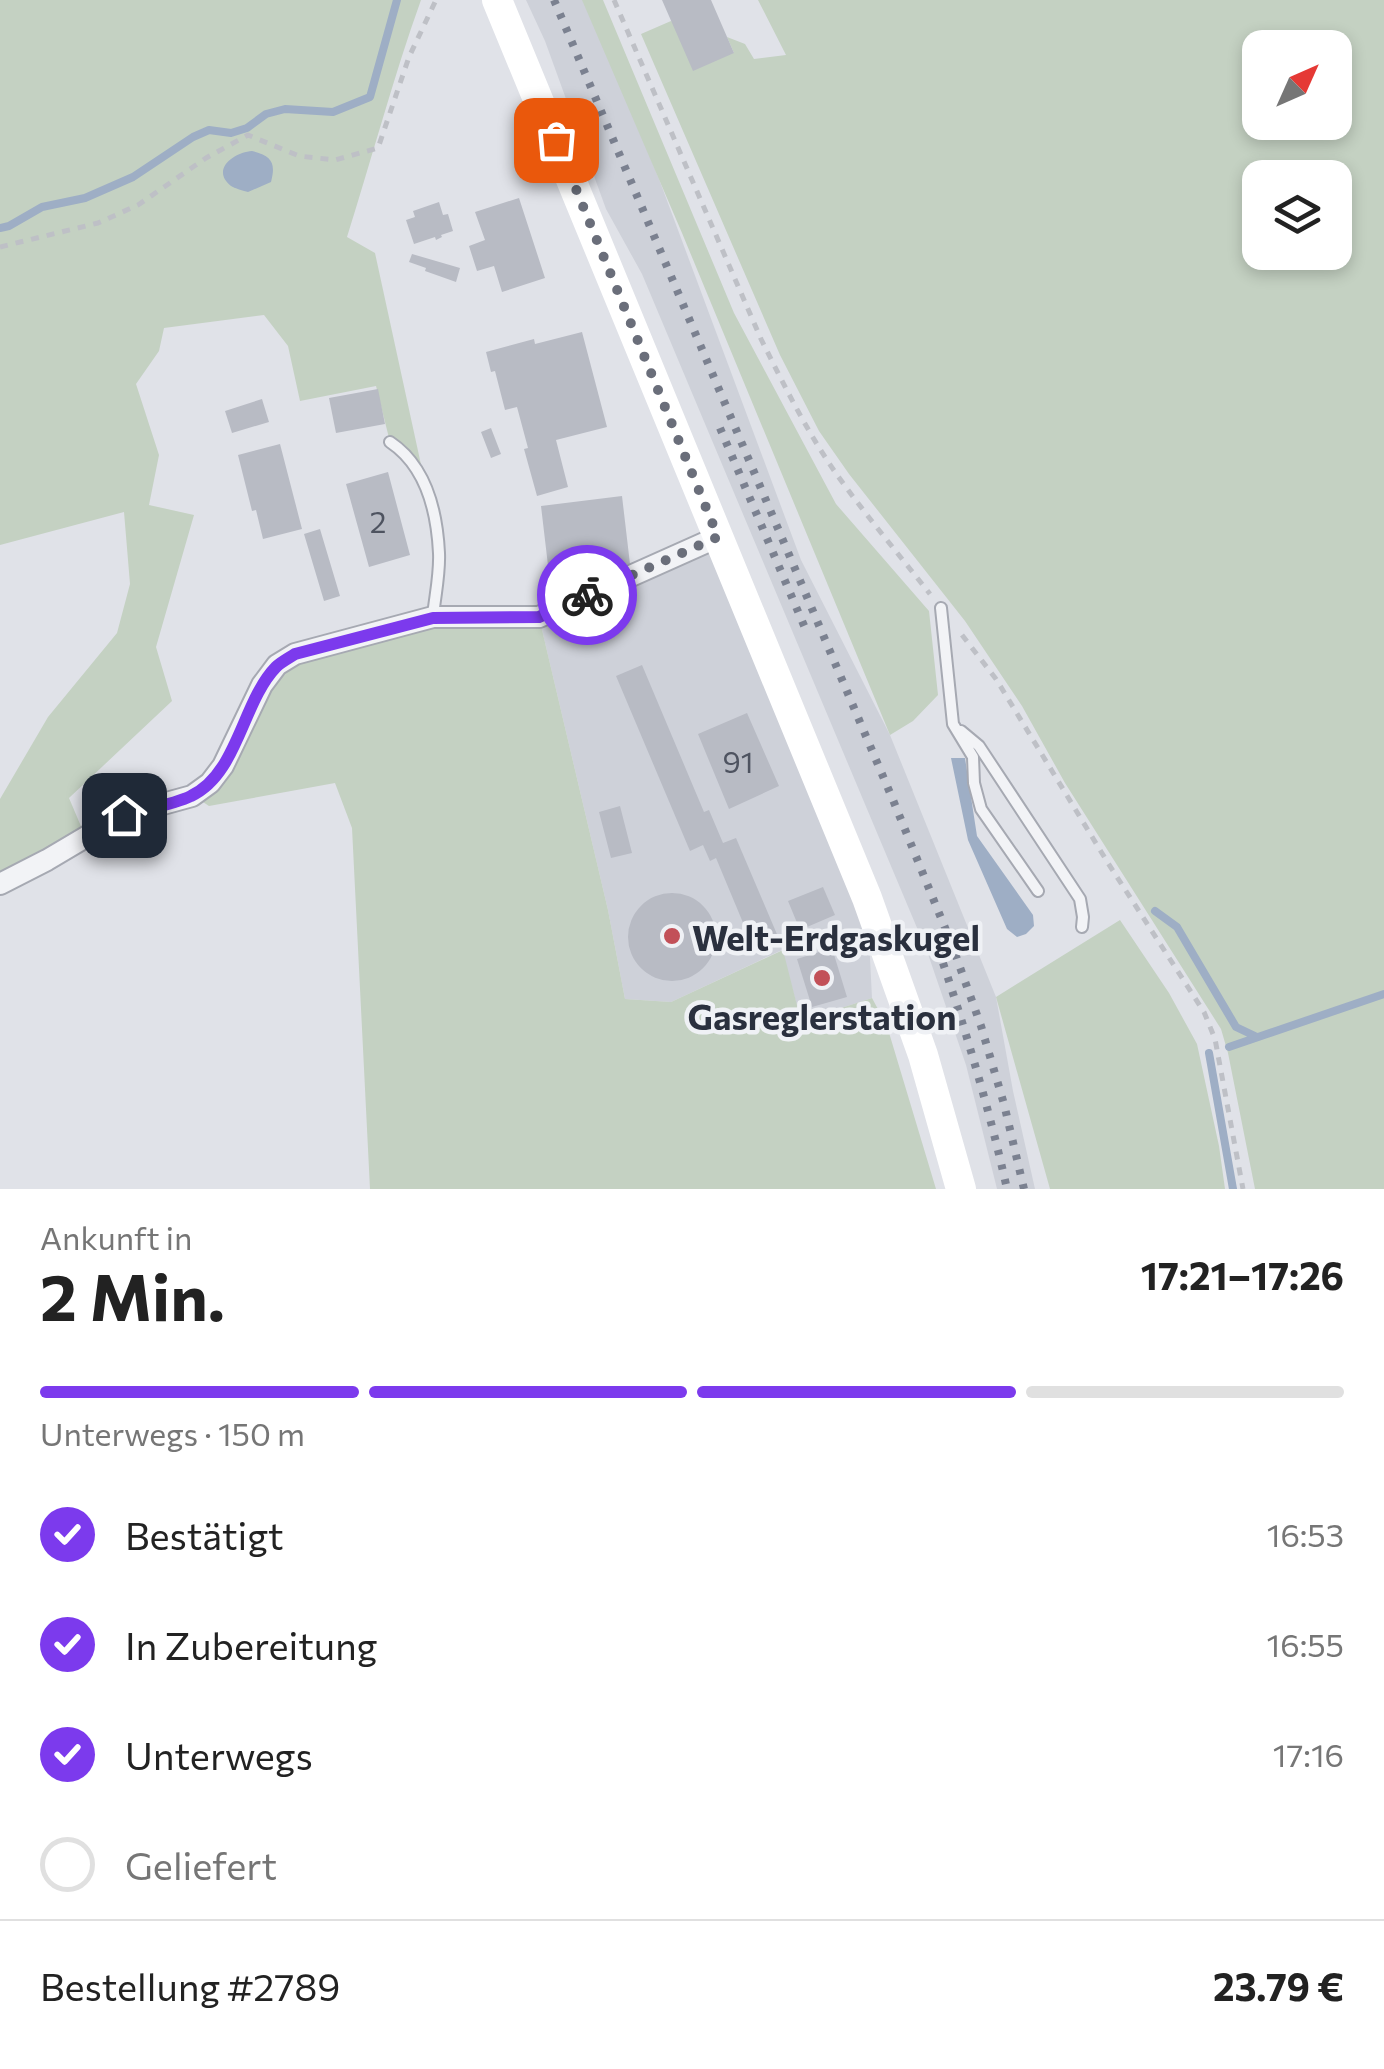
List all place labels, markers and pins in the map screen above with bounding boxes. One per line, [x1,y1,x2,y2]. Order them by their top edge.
pin [514,98,599,183]
pin [82,773,167,858]
place label: Welt-Erdgaskugel [692,915,980,958]
marker: Welt-Erdgaskugel [661,925,683,947]
marker: Gasreglerstation [811,967,833,989]
place label: Gasreglerstation [688,994,956,1037]

